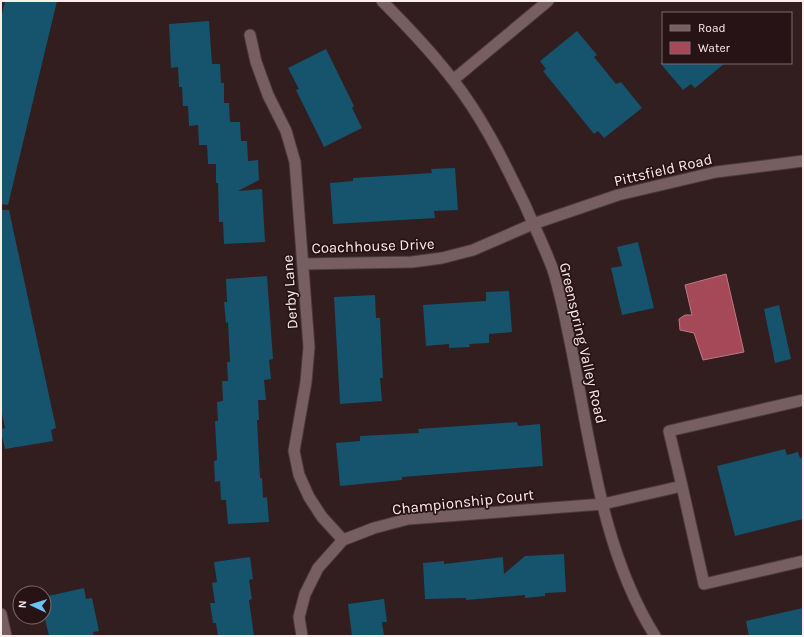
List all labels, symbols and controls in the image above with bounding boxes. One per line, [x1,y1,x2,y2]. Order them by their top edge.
legend [662,12,792,64]
text: Road [698,21,726,35]
text: Water [698,41,731,55]
street label: Pittsfield Road [612,150,714,190]
street label: Coachhouse Drive [311,235,435,257]
street label: Derby Lane [278,254,302,330]
street label: Greenspring Valley Road [556,261,610,425]
street label: Championship Court [391,486,535,518]
north arrow [12,585,52,625]
text: N [16,600,29,609]

